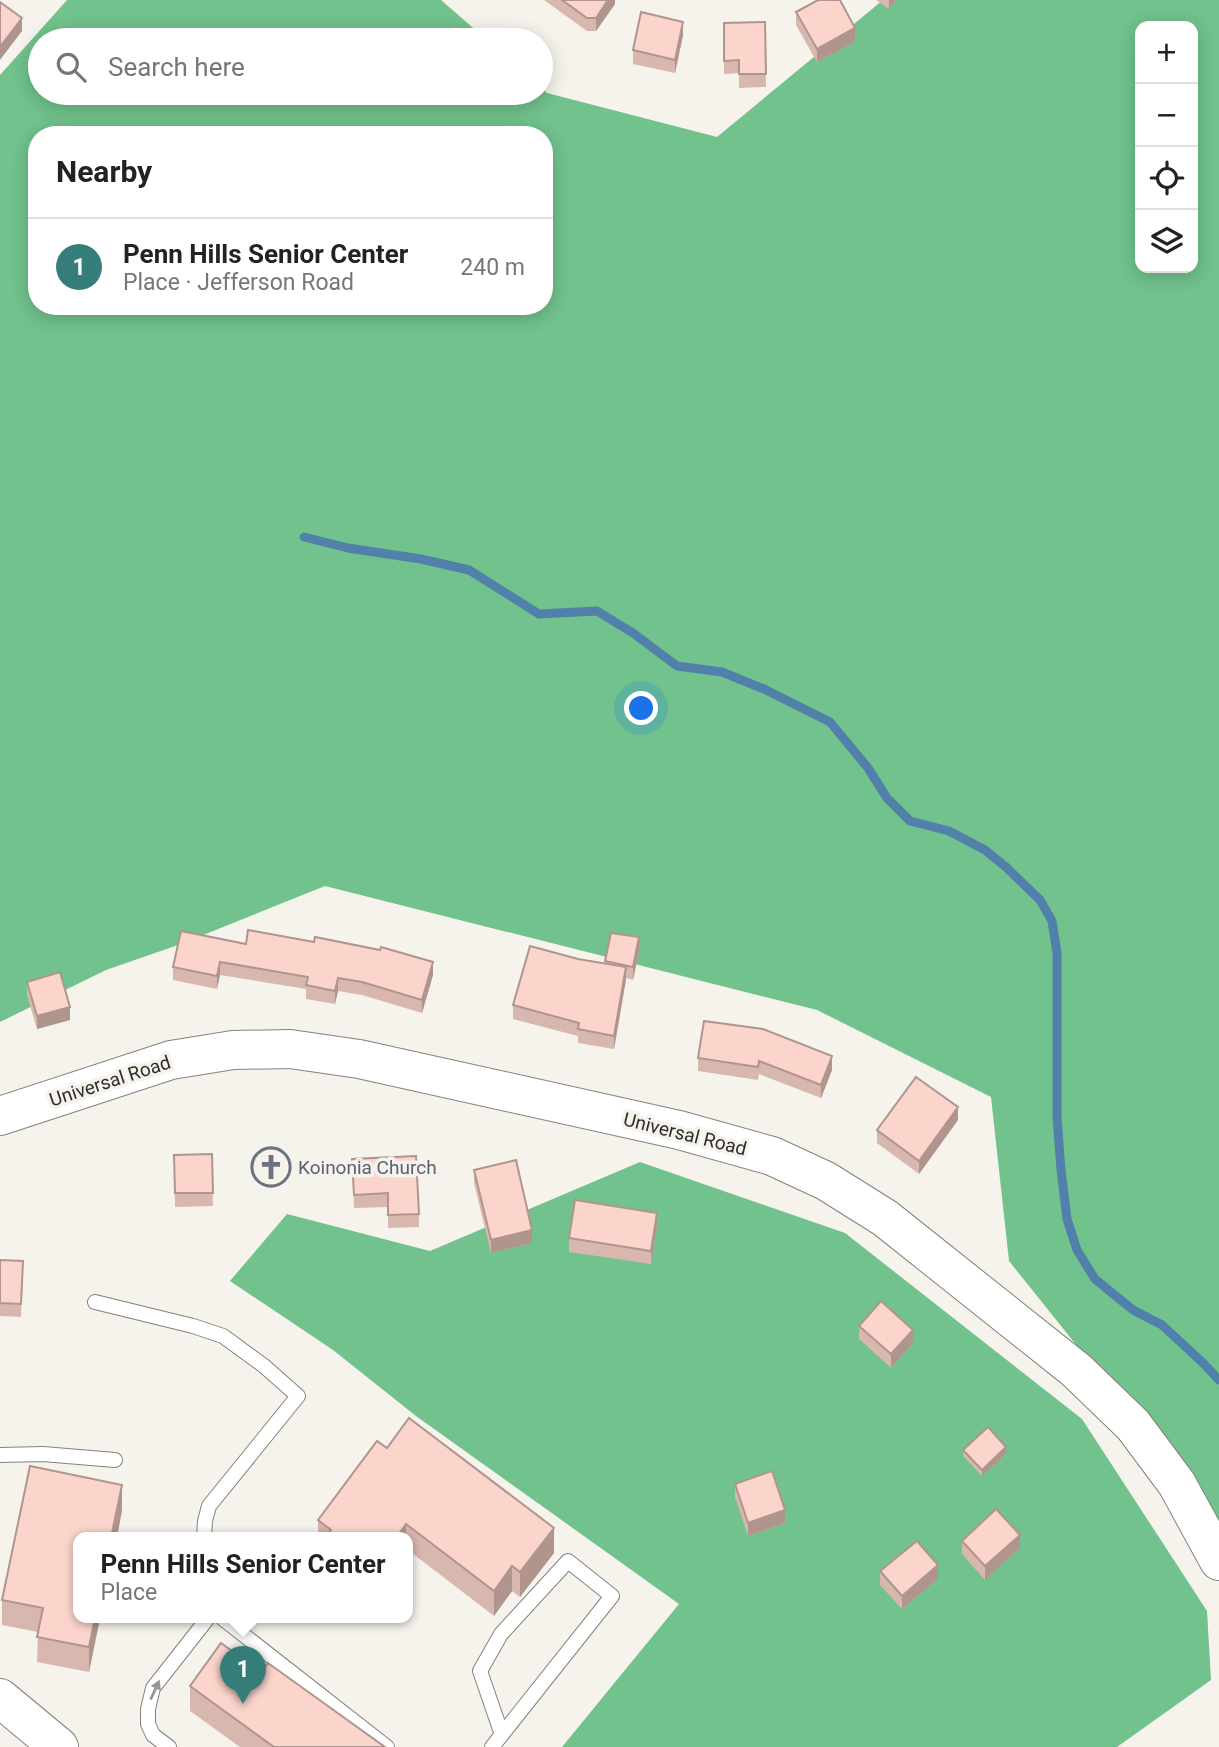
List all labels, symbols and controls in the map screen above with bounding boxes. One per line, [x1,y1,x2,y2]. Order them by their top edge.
map controls [1135,21,1198,273]
button: + [1135,21,1198,84]
search box [28,28,553,105]
icon: search [52,48,90,86]
text: Search here [108,52,245,82]
button: − [1135,84,1198,147]
button: locate [1135,147,1198,210]
text: Nearby [56,154,152,189]
button: layers [1135,210,1198,273]
text: Penn Hills Senior Center [123,239,408,269]
text: 1 [72,254,86,281]
text: 240 m [460,254,525,281]
text: Place · Jefferson Road [123,269,354,296]
your location [624,691,658,725]
street label: Universal Road [46,1051,174,1111]
street label: Universal Road [621,1108,749,1160]
church icon: Koinonia Church [250,1146,292,1188]
place label: Koinonia Church [298,1156,437,1179]
popup [73,1532,413,1623]
text: Penn Hills Senior Center [100,1549,386,1579]
text: Place [100,1579,157,1606]
pin: 1 [220,1646,266,1704]
one-way arrow [149,1679,161,1700]

